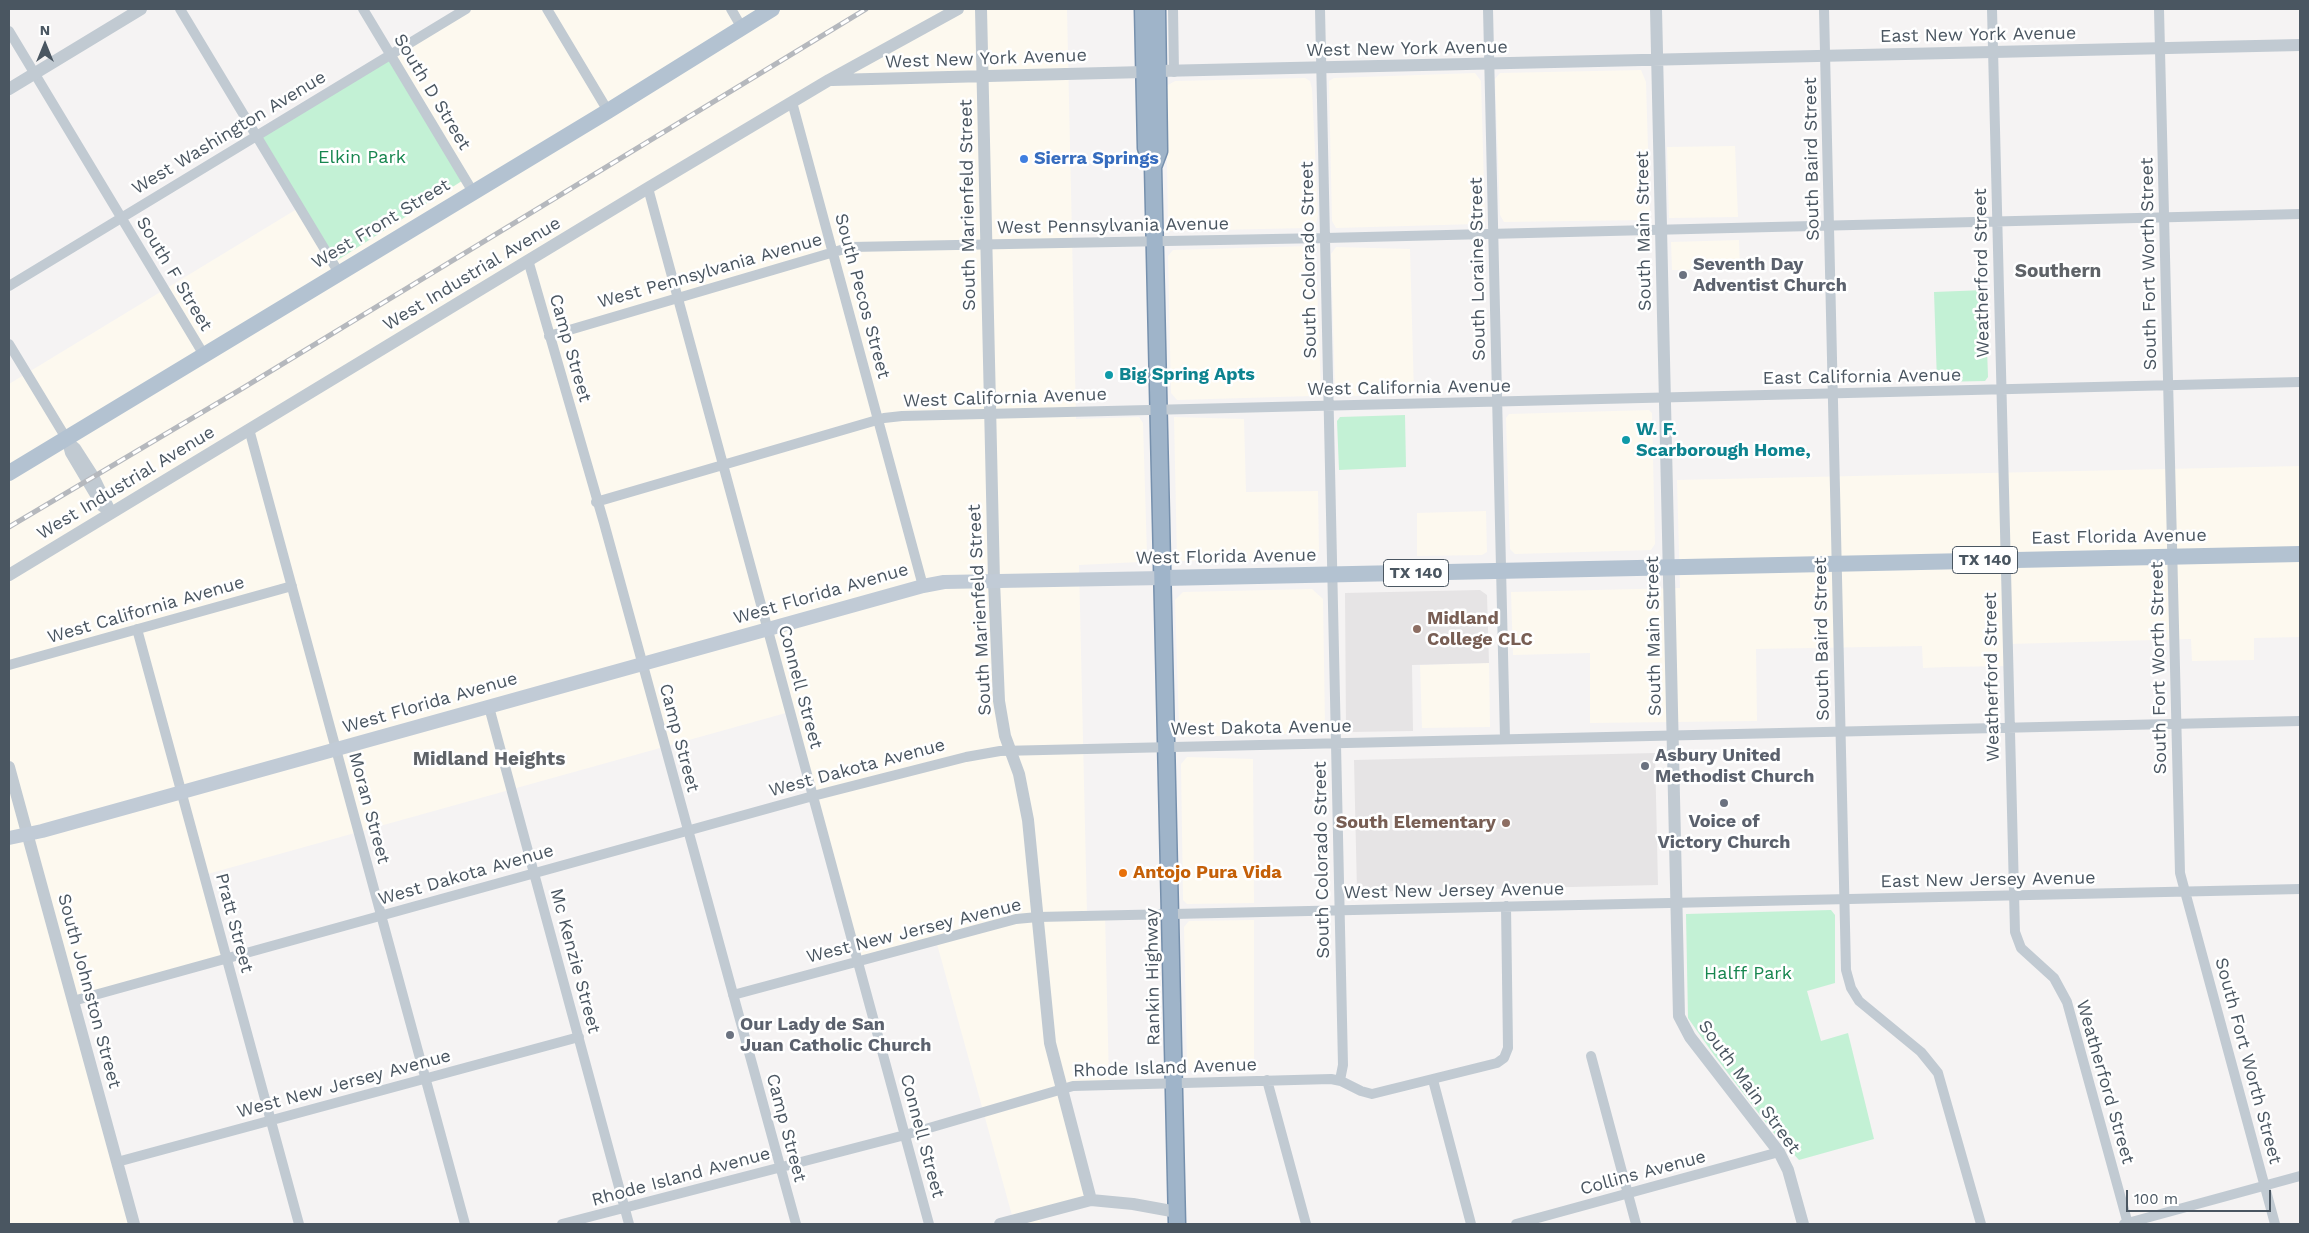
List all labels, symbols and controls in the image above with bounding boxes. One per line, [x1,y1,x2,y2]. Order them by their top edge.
north arrow [20,20,70,70]
text: N [40,22,50,38]
street label: East New York Avenue [1880,22,2076,48]
street label: South D Street [389,30,475,154]
street label: West New York Avenue [1306,36,1508,62]
street label: West New York Avenue [885,45,1087,73]
street label: West Washington Avenue [128,66,330,200]
street label: South Baird Street [1800,77,1824,241]
street label: South Marienfeld Street [955,99,981,311]
park label: Elkin Park [318,147,406,169]
place label: Sierra Springs [1034,148,1159,170]
street label: South Main Street [1632,151,1656,311]
marker: Sierra Springs [1018,153,1030,165]
street label: South Fort Worth Street [2136,157,2162,371]
street label: South Colorado Street [1296,161,1322,359]
street label: West Front Street [308,174,454,274]
street label: South Loraine Street [1466,177,1490,361]
street label: Weatherford Street [1970,188,1994,358]
street label: South Pecos Street [830,211,894,381]
street label: West Industrial Avenue [379,212,565,336]
street label: South F Street [131,213,217,335]
street label: West Pennsylvania Avenue [997,213,1229,239]
street label: West Pennsylvania Avenue [595,229,825,313]
place label: Seventh Day Adventist Church [1693,254,1847,296]
district label: Southern [2015,260,2101,282]
marker: Seventh Day Adventist Church [1677,269,1689,281]
street label: Camp Street [544,292,596,404]
place label: Big Spring Apts [1119,364,1255,386]
street label: East California Avenue [1763,364,1961,390]
marker: Big Spring Apts [1103,369,1115,381]
street label: West California Avenue [1307,375,1511,401]
street label: West California Avenue [903,384,1107,412]
place label: W. F. Scarborough Home, [1636,419,1811,462]
street label: West Industrial Avenue [33,421,219,545]
marker: W. F. Scarborough Home, [1620,434,1632,446]
street label: South Marienfeld Street [964,504,996,716]
street label: East Florida Avenue [2031,525,2207,549]
street label: West Florida Avenue [1135,545,1317,569]
road number: TX 140 [1952,546,2018,574]
street label: South Main Street [1642,556,1666,716]
street label: South Baird Street [1810,557,1834,721]
street label: West Florida Avenue [731,559,911,629]
road number: TX 140 [1384,560,1448,586]
street label: South Fort Worth Street [2146,561,2172,775]
street label: West California Avenue [45,572,247,648]
street label: Weatherford Street [1980,592,2004,762]
place label: Midland College CLC [1427,608,1533,650]
street label: Connell Street [773,623,827,751]
marker: Midland College CLC [1411,623,1423,635]
street label: West Florida Avenue [340,668,520,738]
street label: Camp Street [654,681,704,795]
street label: West Dakota Avenue [1170,716,1352,740]
street label: West Dakota Avenue [767,734,947,802]
place label: Asbury United Methodist Church [1655,745,1814,788]
district label: Midland Heights [413,748,565,770]
street label: Moran Street [344,750,394,866]
marker: Asbury United Methodist Church [1639,760,1651,772]
street label: South Colorado Street [1309,761,1335,959]
marker: Voice of Victory Church [1718,797,1730,809]
place label: Voice of Victory Church [1658,811,1790,854]
place label: South Elementary [1336,812,1496,834]
marker: South Elementary [1500,817,1512,829]
street label: West Dakota Avenue [376,840,556,910]
place label: Antojo Pura Vida [1133,862,1282,884]
marker: Antojo Pura Vida [1117,867,1129,879]
street label: East New Jersey Avenue [1880,867,2096,893]
street label: Pratt Street [210,871,258,975]
street label: West New Jersey Avenue [1344,878,1564,904]
street label: Mc Kenzie Street [545,886,605,1036]
street label: South Johnston Street [53,891,125,1091]
street label: West New Jersey Avenue [804,894,1024,968]
street label: Rankin Highway [1141,908,1165,1046]
street label: South Fort Worth Street [2210,955,2286,1167]
park label: Halff Park [1704,963,1792,985]
street label: Weatherford Street [2071,998,2139,1166]
place label: Our Lady de San Juan Catholic Church [740,1014,931,1056]
street label: South Main Street [1693,1016,1805,1158]
marker: Our Lady de San Juan Catholic Church [724,1029,736,1041]
street label: West New Jersey Avenue [235,1045,453,1123]
street label: Rhode Island Avenue [1073,1054,1257,1082]
street label: Camp Street [761,1071,811,1185]
street label: Connell Street [895,1072,949,1200]
street label: Rhode Island Avenue [589,1143,773,1211]
street label: Collins Avenue [1578,1146,1708,1200]
scale bar [2129,1180,2274,1212]
text: 100 m [2134,1190,2178,1208]

